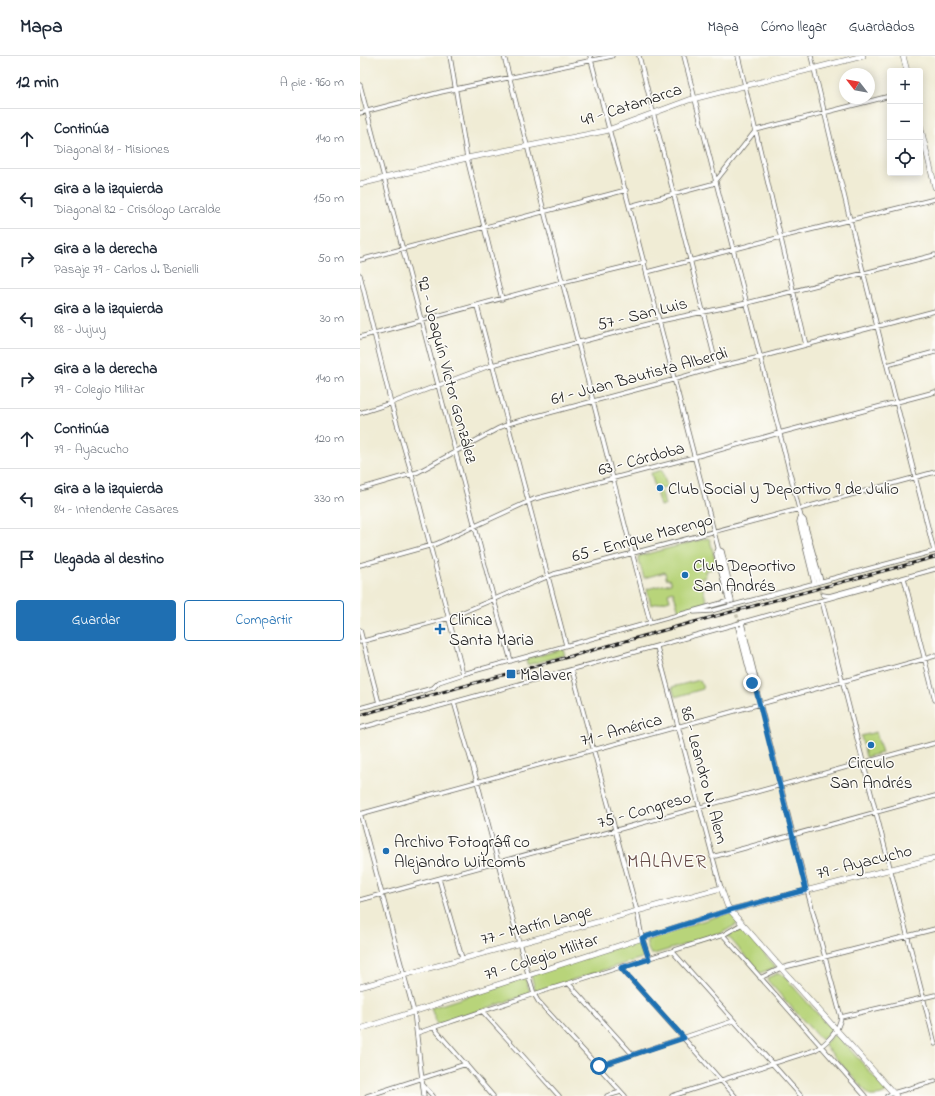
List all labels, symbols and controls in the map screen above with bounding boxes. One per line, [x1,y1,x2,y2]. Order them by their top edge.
text: Mapa [20,14,62,41]
text: Mapa [708,17,739,38]
text: Cómo llegar [761,17,827,38]
text: Guardados [849,17,915,38]
north arrow [839,68,875,104]
map controls [887,68,923,176]
button: + [887,68,923,104]
text: 12 min [16,70,59,95]
text: A pie · 960 m [280,73,344,92]
street label: 49 - Catamarca [578,77,685,134]
button: − [887,104,923,140]
text: Continúa [54,118,109,140]
icon: ahead [16,128,38,150]
text: 140 m [316,129,344,148]
text: Diagonal 81 - Misiones [54,140,170,159]
button: locate [887,140,923,176]
text: Gira a la izquierda [54,178,163,200]
icon: left [16,188,38,210]
text: 150 m [313,189,344,208]
text: Diagonal 82 - Crisólogo Larralde [54,200,221,219]
text: Gira a la derecha [54,238,157,260]
icon: right [16,248,38,270]
text: 50 m [318,249,344,268]
text: Pasaje 79 - Carlos J. Benielli [54,260,199,279]
street label: 92 - Joaquín Víctor González [410,274,484,467]
street label: 57 - San Luis [595,291,690,338]
text: Gira a la izquierda [54,298,163,320]
icon: left [16,308,38,330]
text: 30 m [320,309,344,328]
text: 88 - Jujuy [54,320,106,339]
street label: 61 - Juan Bautista Alberdi [548,341,731,412]
text: Gira a la derecha [54,358,157,380]
icon: right [16,368,38,390]
text: 140 m [316,369,344,388]
text: 79 - Colegio Militar [54,380,145,399]
text: Continúa [54,418,109,440]
icon: ahead [16,428,38,450]
text: 120 m [314,429,344,448]
street label: 63 - Córdoba [595,436,688,483]
text: 79 - Ayacucho [54,440,129,459]
place label: Club Social y Deportivo 9 de Julio [668,477,899,503]
text: Gira a la izquierda [54,478,163,500]
marker: Club Social y Deportivo 9 de Julio [655,483,665,493]
icon: left [16,488,38,510]
text: 330 m [314,489,344,508]
text: 84 - Intendente Casares [54,500,179,519]
street label: 65 - Enrique Marengo [569,508,716,571]
icon: arrive [16,548,38,570]
text: Llegada al destino [54,548,164,570]
place label: Club Deportivo San Andrés [693,554,796,599]
marker: Club Deportivo San Andrés [680,570,690,580]
button: Guardar [16,600,176,641]
button: Compartir [184,600,344,641]
place label: Clinica Santa Maria [449,608,534,653]
marker: Clinica Santa Maria [434,623,446,635]
place label: Malaver [520,663,572,688]
marker: Malaver [505,668,517,680]
route end [743,674,761,692]
street label: 86 - Leandro N. Alem [673,704,734,847]
street label: 71 - América [578,708,665,753]
marker: Circulo San Andrés [866,740,876,750]
place label: Circulo San Andrés [830,751,912,796]
street label: 75 - Congreso [595,785,695,838]
place label: Archivo Fotográfico Alejandro Witcomb [394,830,530,875]
street label: 79 - Ayacucho [814,838,915,887]
marker: Archivo Fotográfico Alejandro Witcomb [381,846,391,856]
district label: MALAVER [627,849,707,876]
street label: 77 - Martín Lange [478,899,596,954]
street label: 79 - Colegio Militar [481,927,603,990]
route start [590,1057,608,1075]

